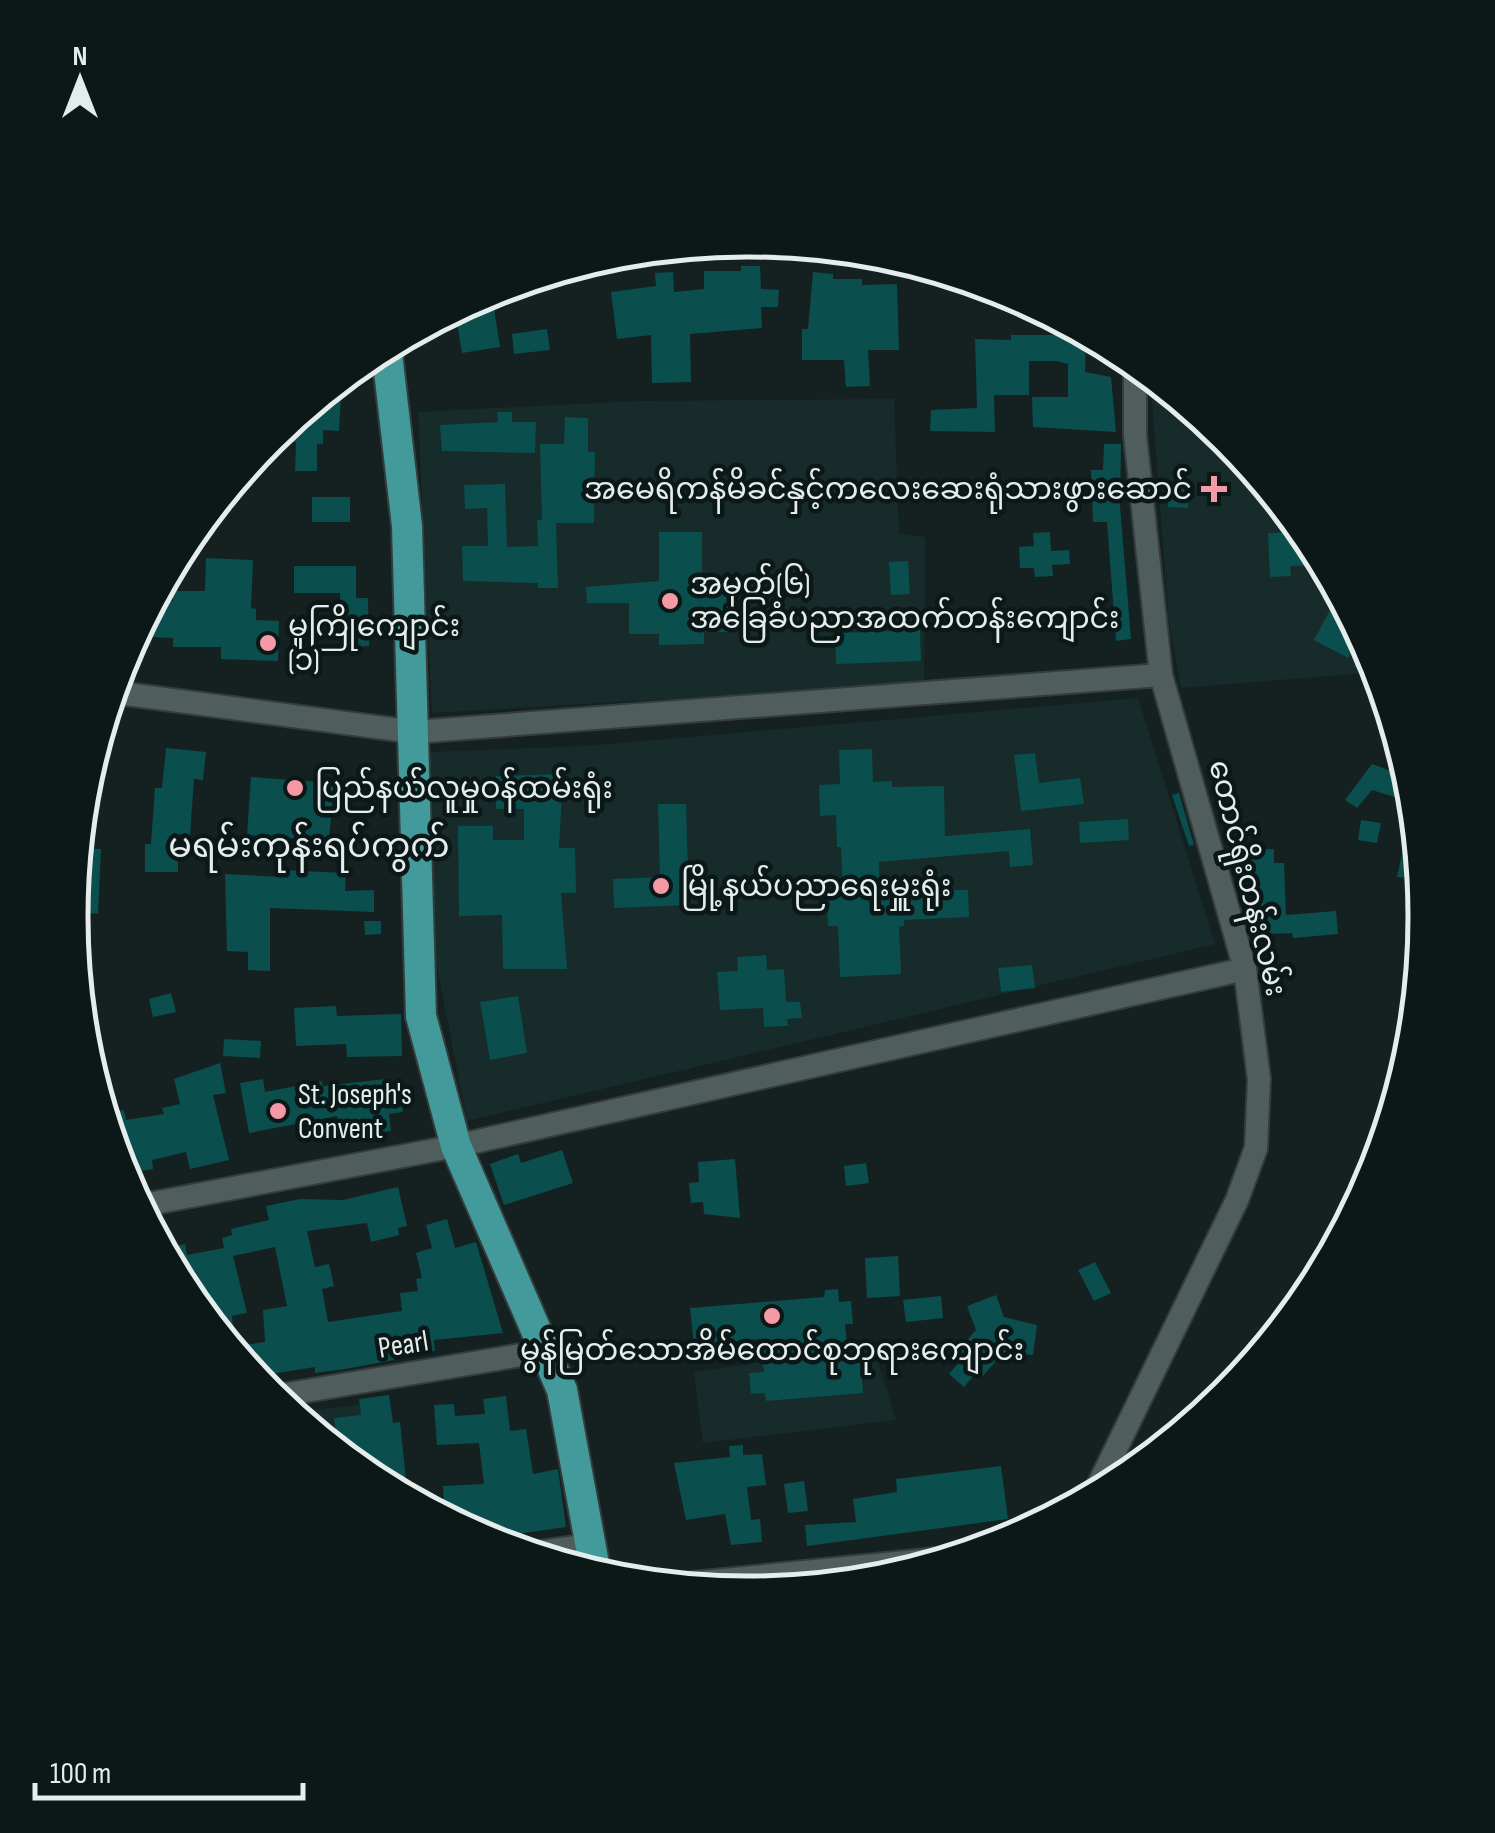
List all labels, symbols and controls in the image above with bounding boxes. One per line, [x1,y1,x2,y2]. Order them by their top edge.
north arrow [30,30,130,130]
text: N [73,40,87,73]
place label: အမေရိကန်မိခင်နှင့်ကလေးဆေးရုံသားဖွားဆောင် [584,467,1192,514]
marker: အမေရိကန်မိခင်နှင့်ကလေးဆေးရုံသားဖွားဆောင် [1201,476,1227,502]
place label: အမှတ်(၆) အခြေခံပညာအထက်တန်းကျောင်း [690,562,1119,643]
marker: အမှတ်(၆) အခြေခံပညာအထက်တန်းကျောင်း [659,590,681,612]
place label: မူကြိုကျောင်း (၁) [288,604,460,679]
marker: မူကြိုကျောင်း (၁) [257,632,279,654]
street label: တောင်ရိုးတန်းလမ်း [1194,755,1299,1001]
place label: ပြည်နယ်လူမှုဝန်ထမ်းရုံး [315,766,613,813]
marker: ပြည်နယ်လူမှုဝန်ထမ်းရုံး [284,777,306,799]
district label: မရမ်းကုန်းရပ်ကွက် [168,821,450,873]
place label: မြို့နယ်ပညာရေးမှူးရုံး [681,864,951,911]
marker: မြို့နယ်ပညာရေးမှူးရုံး [650,875,672,897]
place label: St. Joseph's Convent [298,1077,412,1147]
marker: St. Joseph's Convent [267,1100,289,1122]
marker: မွန်မြတ်သောအိမ်ထောင်စုဘုရားကျောင်း [761,1305,783,1327]
street label: Pearl [375,1323,431,1367]
place label: မွန်မြတ်သောအိမ်ထောင်စုဘုရားကျောင်း [520,1328,1024,1375]
scale bar [35,1738,302,1800]
text: 100 m [50,1756,111,1792]

